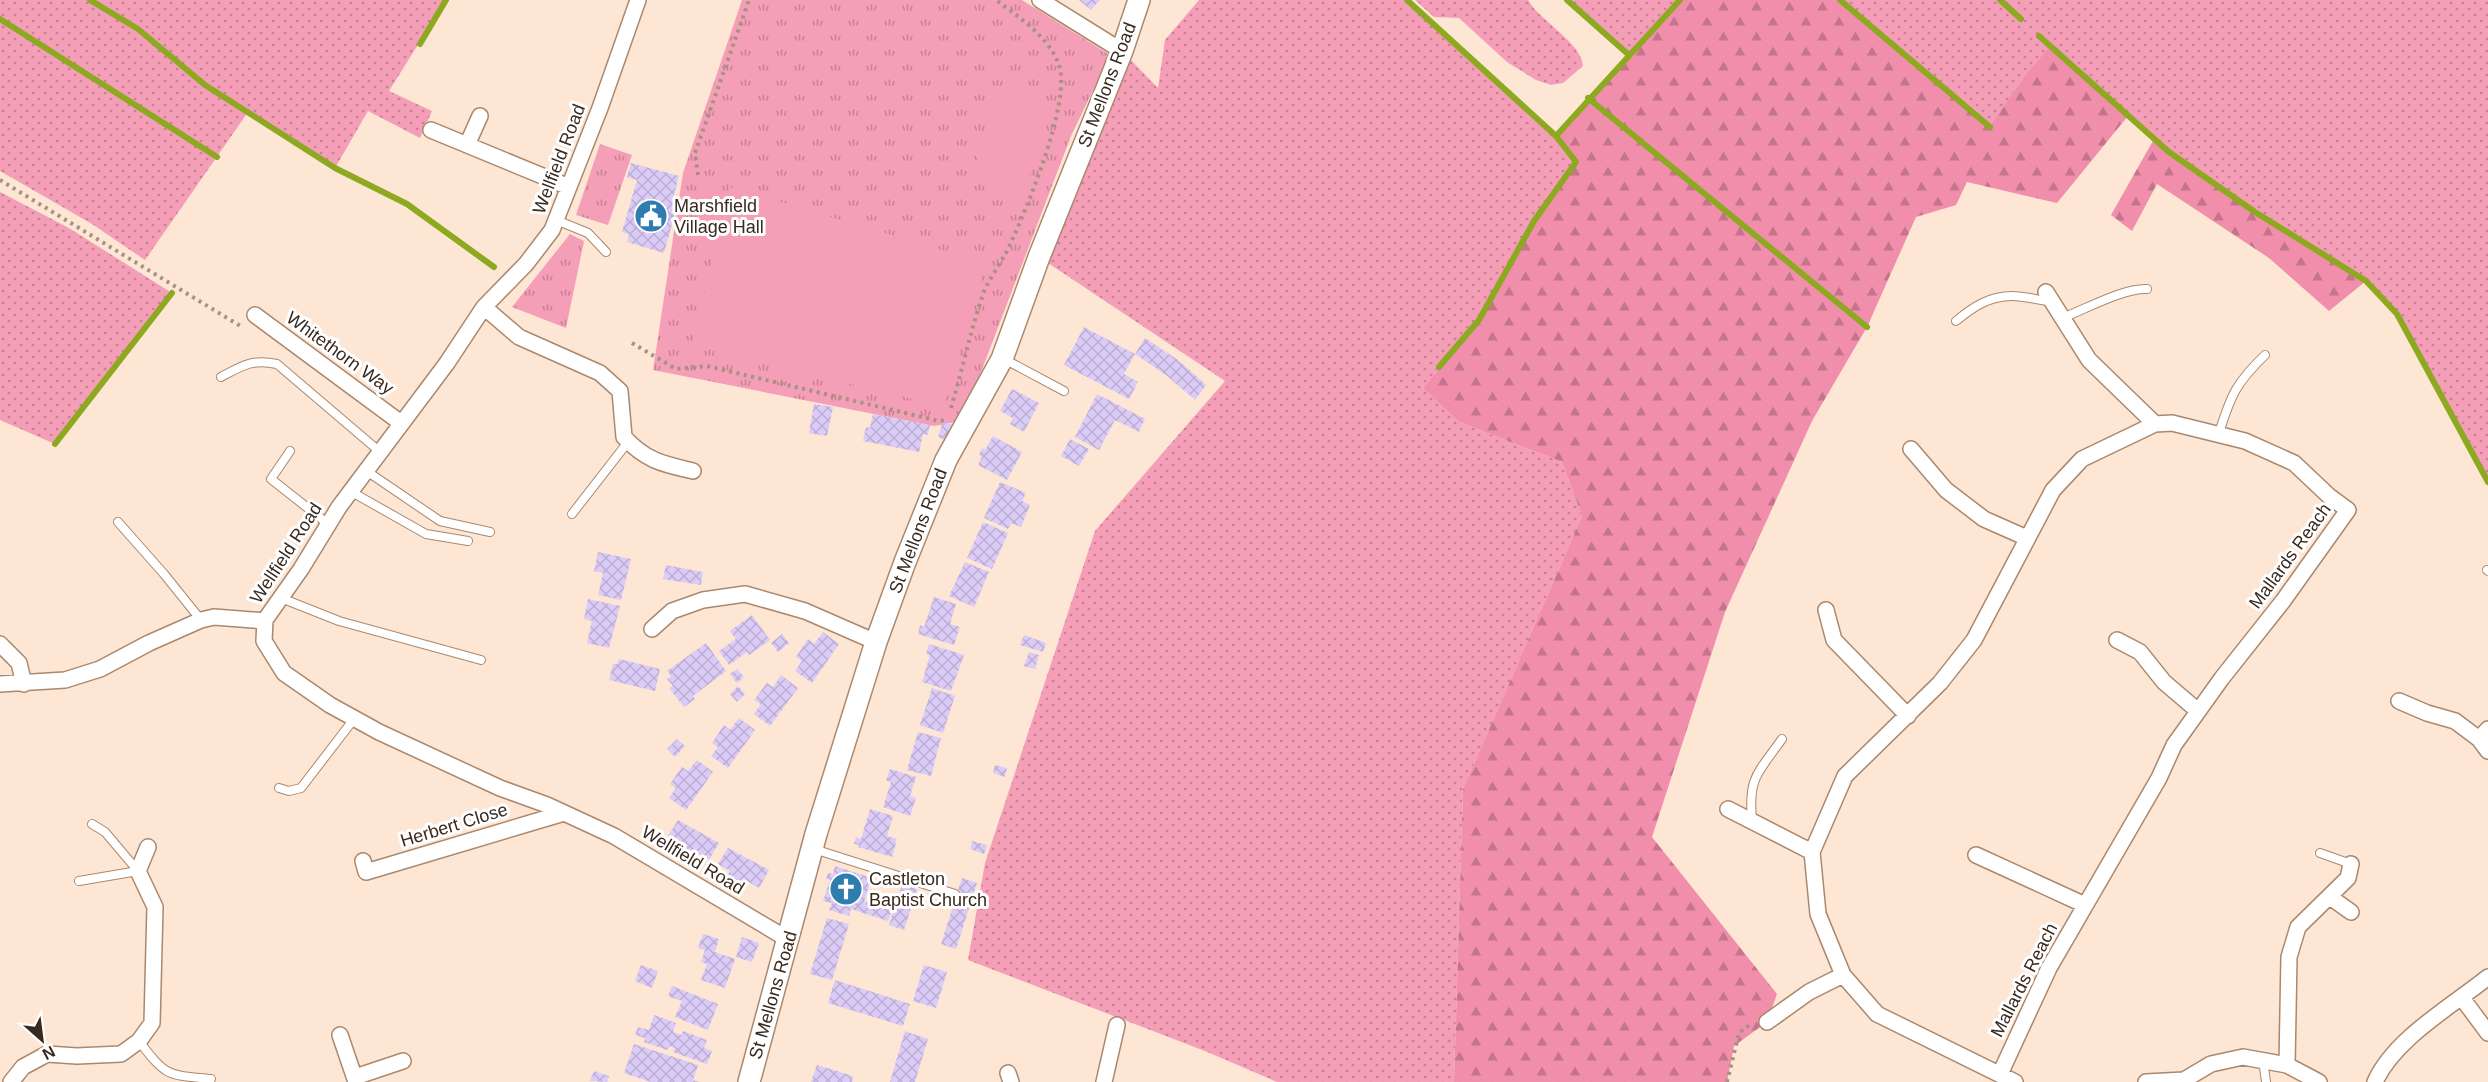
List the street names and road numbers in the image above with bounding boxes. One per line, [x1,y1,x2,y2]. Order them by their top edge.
street label: St Mellons Road [1074,20,1140,150]
street label: Wellfield Road [529,101,589,217]
street label: Whitethorn Way [283,307,397,399]
street label: St Mellons Road [885,466,951,596]
street label: Wellfield Road [246,499,326,607]
street label: Mallards Reach [2245,500,2335,612]
street label: Herbert Close [398,799,510,851]
street label: Wellfield Road [638,822,748,898]
street label: Mallards Reach [1987,920,2061,1040]
street label: St Mellons Road [745,929,801,1061]

